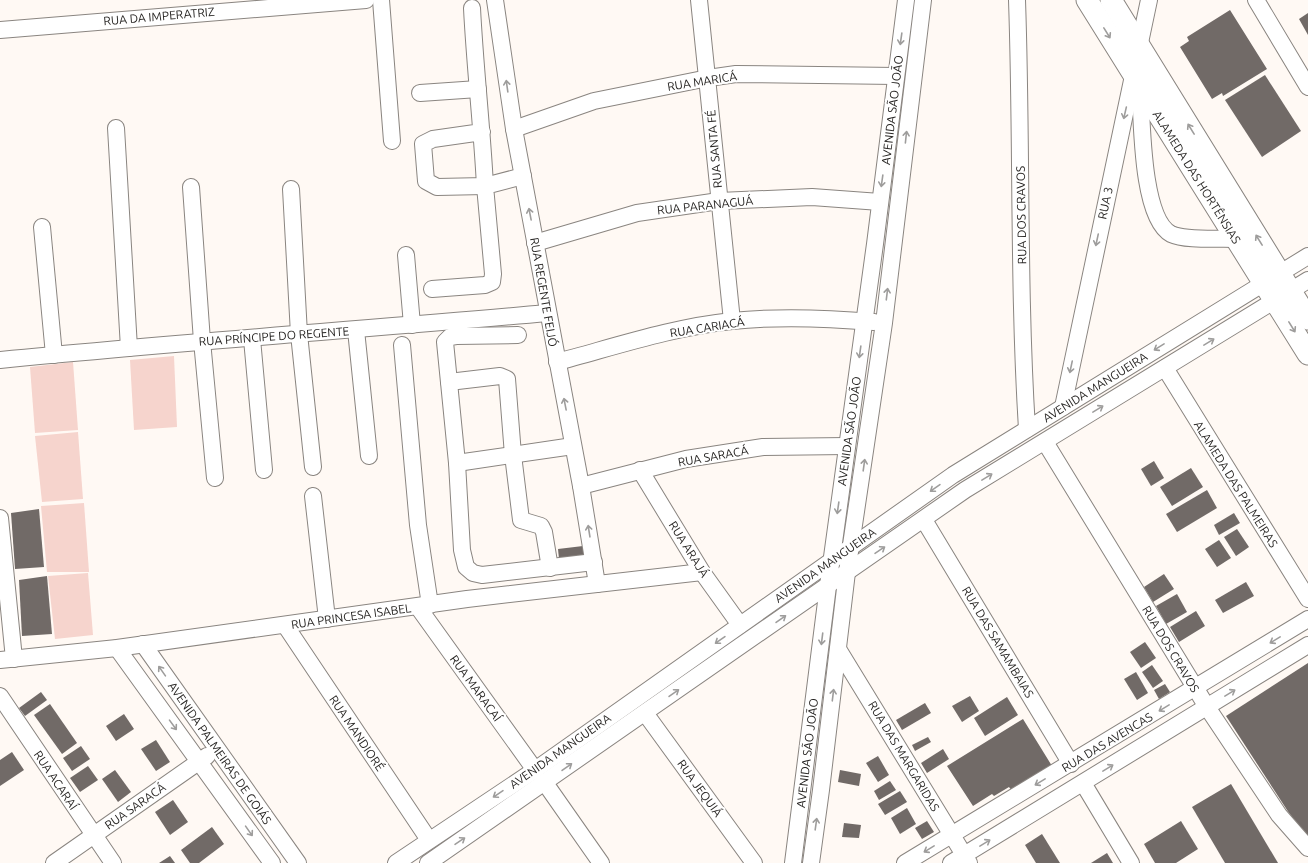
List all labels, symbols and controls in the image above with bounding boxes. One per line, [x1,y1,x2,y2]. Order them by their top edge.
street label: RUA DA IMPERATRIZ [103,5,215,27]
one-way arrow [1104,27,1112,39]
one-way arrow [897,32,905,45]
street label: AVENIDA SÃO JOÃO [879,55,905,165]
street label: RUA MARICÁ [666,69,738,93]
one-way arrow [503,79,511,92]
one-way arrow [1121,106,1128,119]
street label: ALAMEDA DAS HORTÊNSIAS [1151,108,1243,246]
street label: RUA SANTA FÉ [704,109,724,189]
one-way arrow [1187,124,1195,135]
one-way arrow [902,131,910,144]
street label: RUA DOS CRAVOS [1014,166,1028,264]
one-way arrow [878,175,886,188]
street label: RUA 3 [1095,186,1115,220]
street label: RUA PARANAGUÁ [656,193,754,217]
one-way arrow [525,207,533,220]
one-way arrow [1093,233,1101,246]
one-way arrow [1255,234,1263,246]
street label: RUA REGENTE FEIJÓ [528,236,560,348]
one-way arrow [884,288,891,301]
street label: RUA CARIACÁ [669,315,745,339]
one-way arrow [1287,322,1296,333]
street label: RUA PRÍNCIPE DO REGENTE [198,324,350,348]
one-way arrow [1203,337,1215,345]
one-way arrow [1154,343,1165,351]
one-way arrow [856,345,864,358]
street label: AVENIDA MANGUEIRA [1040,349,1150,424]
one-way arrow [1067,361,1075,374]
street label: AVENIDA SÃO JOÃO [835,376,863,486]
one-way arrow [561,398,569,411]
one-way arrow [1092,405,1104,413]
street label: ALAMEDA DAS PALMEIRAS [1192,418,1280,550]
street label: RUA SARACÁ [677,443,749,469]
one-way arrow [860,459,868,472]
one-way arrow [981,473,992,481]
one-way arrow [929,484,941,492]
one-way arrow [834,502,842,515]
street label: RUA ARAJÁ [667,519,711,580]
one-way arrow [585,525,593,538]
street label: AVENIDA MANGUEIRA [772,525,878,605]
one-way arrow [874,546,885,554]
street label: RUA DAS SAMAMBAIAS [960,584,1036,700]
street label: RUA PRINCESA ISABEL [290,601,412,631]
street label: RUA DOS CRAVOS [1140,603,1202,695]
one-way arrow [775,615,786,623]
one-way arrow [818,632,826,645]
one-way arrow [714,636,725,644]
one-way arrow [1269,636,1281,644]
street label: RUA MARACAÍ [448,652,505,724]
one-way arrow [158,666,166,677]
street label: AVENIDA PALMEIRAS DE GOIÁS [166,680,274,826]
one-way arrow [1224,688,1236,696]
one-way arrow [668,689,679,697]
one-way arrow [829,689,836,702]
street label: RUA MANDIORÉ [327,693,387,773]
street label: AVENIDA SÃO JOÃO [794,698,820,808]
street label: RUA DAS MARGARIDAS [866,699,942,813]
one-way arrow [1158,704,1170,712]
street label: RUA DAS AVENCAS [1059,710,1155,774]
street label: AVENIDA MANGUEIRA [507,711,613,791]
one-way arrow [169,720,177,731]
street label: RUA ACARAÍ [32,748,81,813]
street label: RUA JEQUIÁ [675,757,725,819]
one-way arrow [562,763,573,771]
one-way arrow [1102,763,1113,772]
one-way arrow [1034,778,1046,786]
street label: RUA SARACÁ [102,780,168,832]
one-way arrow [493,790,504,798]
one-way arrow [812,818,820,831]
one-way arrow [245,825,253,836]
one-way arrow [455,837,466,845]
one-way arrow [979,838,991,846]
one-way arrow [923,845,935,853]

